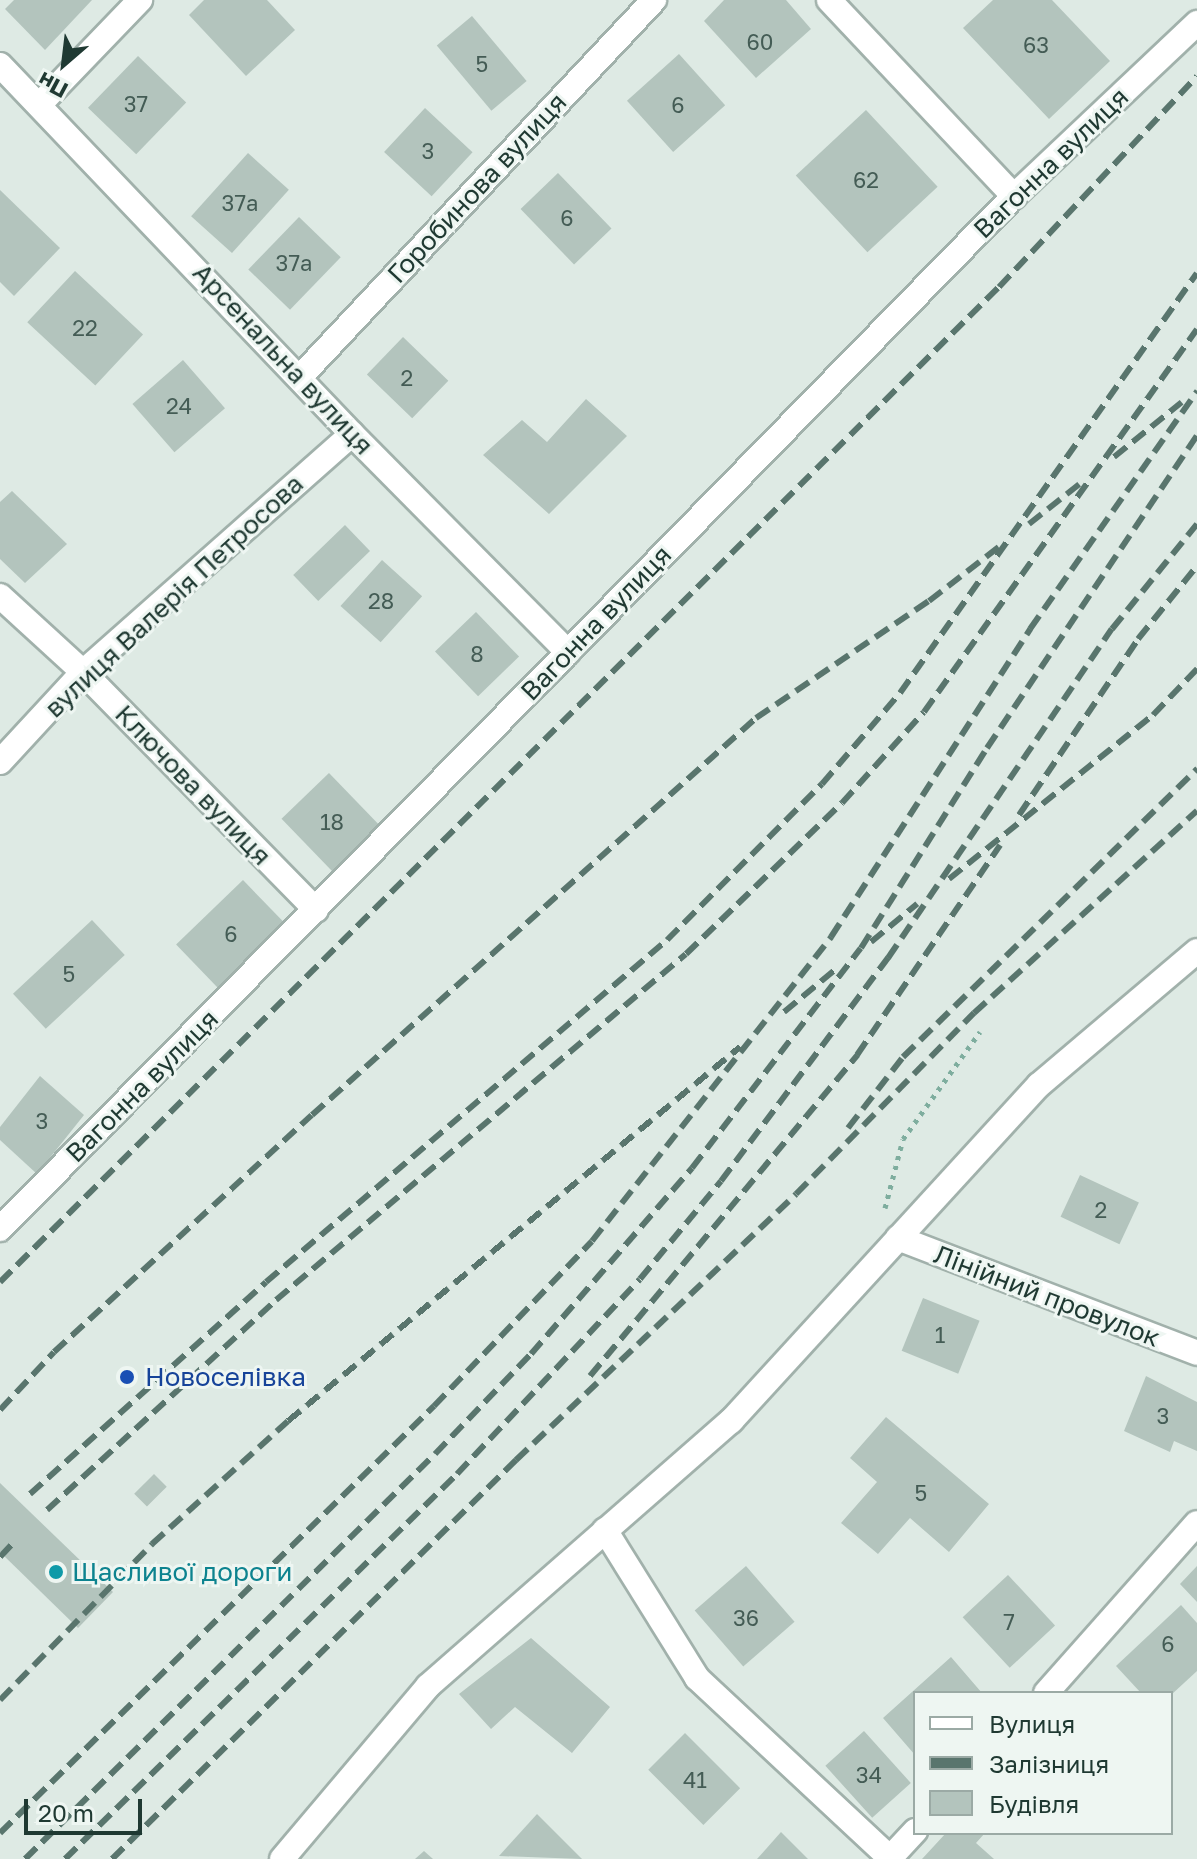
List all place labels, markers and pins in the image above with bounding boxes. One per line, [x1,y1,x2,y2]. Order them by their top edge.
place label: Новоселівка [145,1361,306,1393]
marker: Новоселівка [116,1366,138,1388]
place label: Щасливої дороги [72,1556,292,1588]
marker: Щасливої дороги [47,1563,65,1581]

